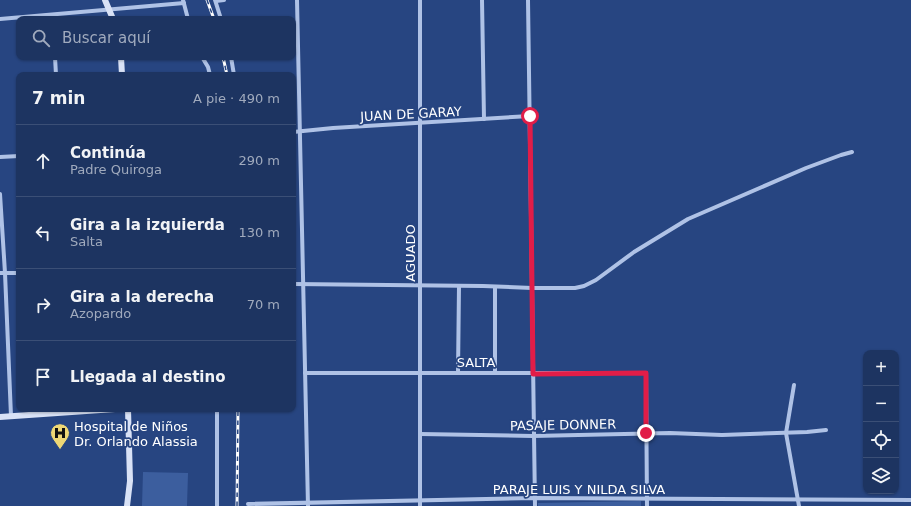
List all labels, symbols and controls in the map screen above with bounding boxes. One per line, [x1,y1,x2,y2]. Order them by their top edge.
search box [16,16,296,60]
icon: search [30,27,52,49]
text: Buscar aquí [62,29,150,47]
text: 7 min [32,88,85,108]
text: A pie · 490 m [193,91,280,106]
street label: JUAN DE GARAY [359,104,462,124]
route start [521,107,539,125]
text: Continúa [70,144,146,162]
icon: ahead [32,150,54,172]
text: 290 m [238,153,280,168]
text: Padre Quiroga [70,162,162,177]
text: Gira a la izquierda [70,216,225,234]
icon: left [32,222,54,244]
street label: AGUADO [403,224,418,282]
text: 130 m [238,225,280,240]
text: Salta [70,234,103,249]
text: Gira a la derecha [70,288,214,306]
icon: right [32,294,54,316]
text: 70 m [247,297,280,312]
text: Azopardo [70,306,131,321]
map controls [863,350,899,494]
button: + [863,350,899,386]
street label: SALTA [457,355,495,370]
icon: arrive [32,366,54,388]
text: Llegada al destino [70,368,225,386]
button: − [863,386,899,422]
street label: PASAJE DONNER [510,417,616,433]
place label: Hospital de Niños Dr. Orlando Alassia [74,419,198,449]
hospital icon: Hospital de Niños Dr. Orlando Alassia [49,422,71,450]
button: locate [863,422,899,458]
route end [637,424,655,442]
button: layers [863,458,899,494]
street label: PARAJE LUIS Y NILDA SILVA [493,482,665,497]

